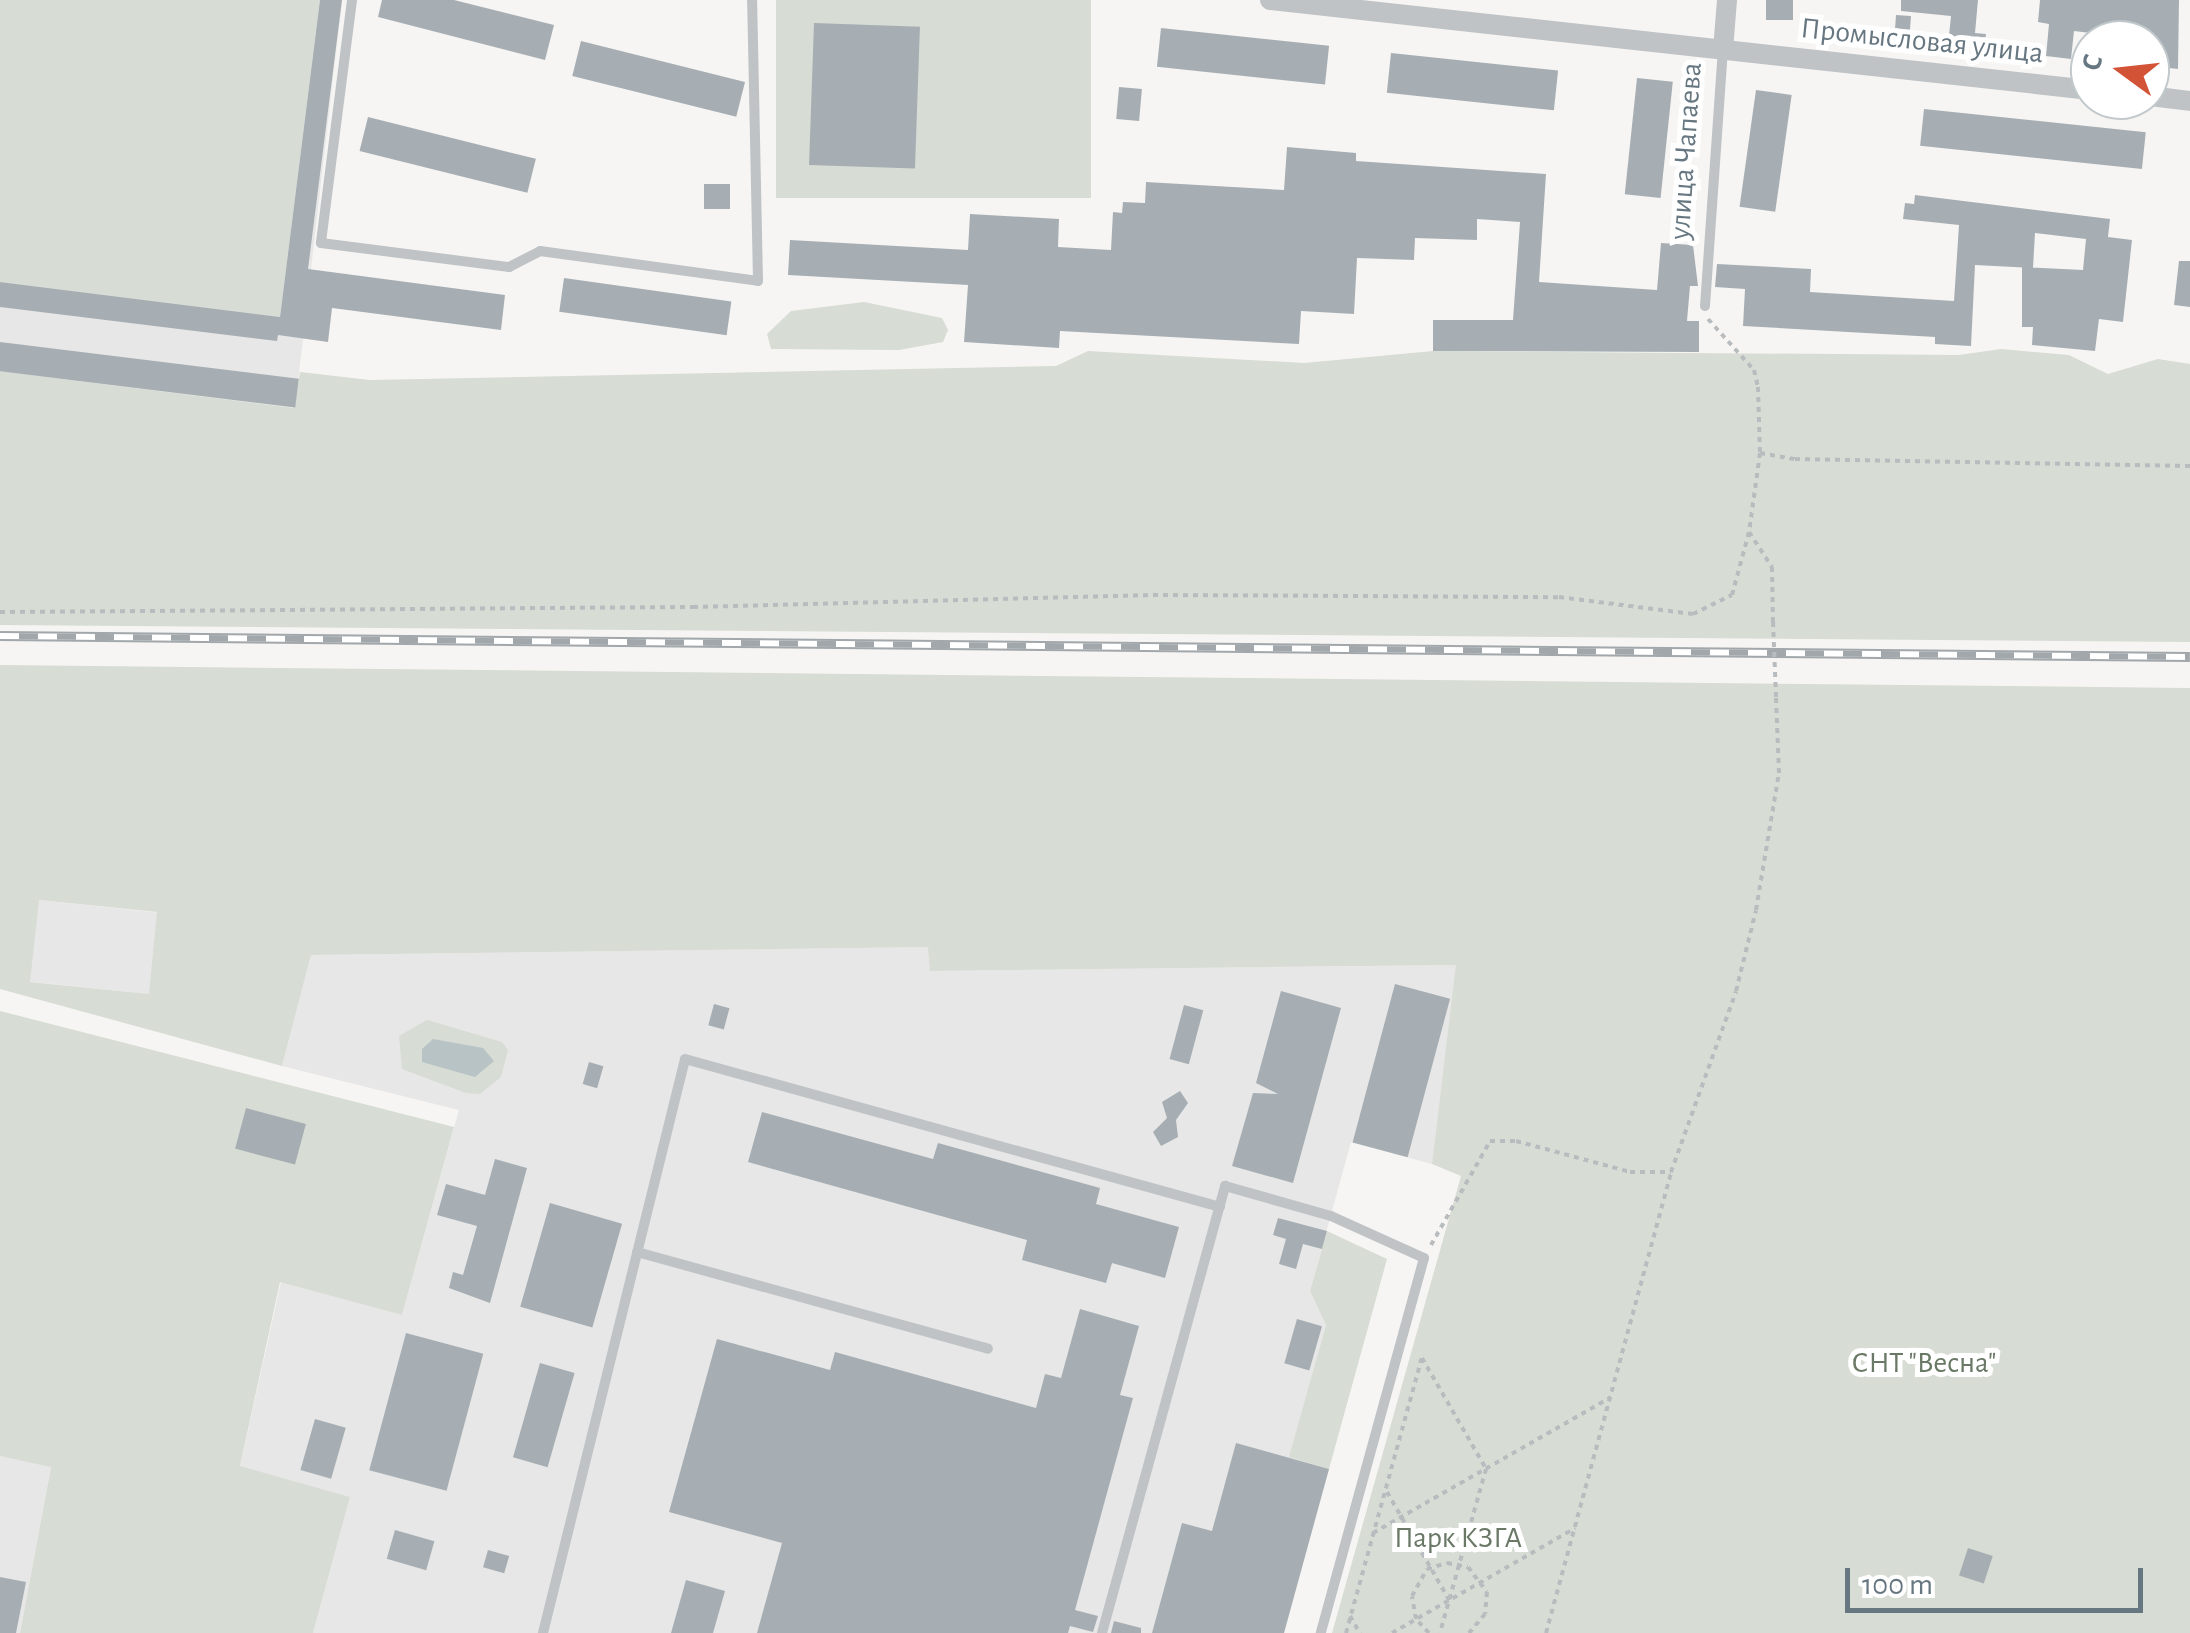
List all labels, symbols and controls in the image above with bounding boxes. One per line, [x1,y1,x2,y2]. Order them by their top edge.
street label: Промысловая улица [1799,10,2045,72]
north arrow [2070,20,2170,120]
text: С [2077,52,2108,74]
street label: улица Чапаева [1662,61,1710,241]
park label: СНТ "Весна" [1852,1345,1996,1381]
park label: Парк КЗГА [1394,1520,1522,1556]
scale bar [1850,1548,2148,1610]
text: 100 m [1862,1570,1933,1600]

